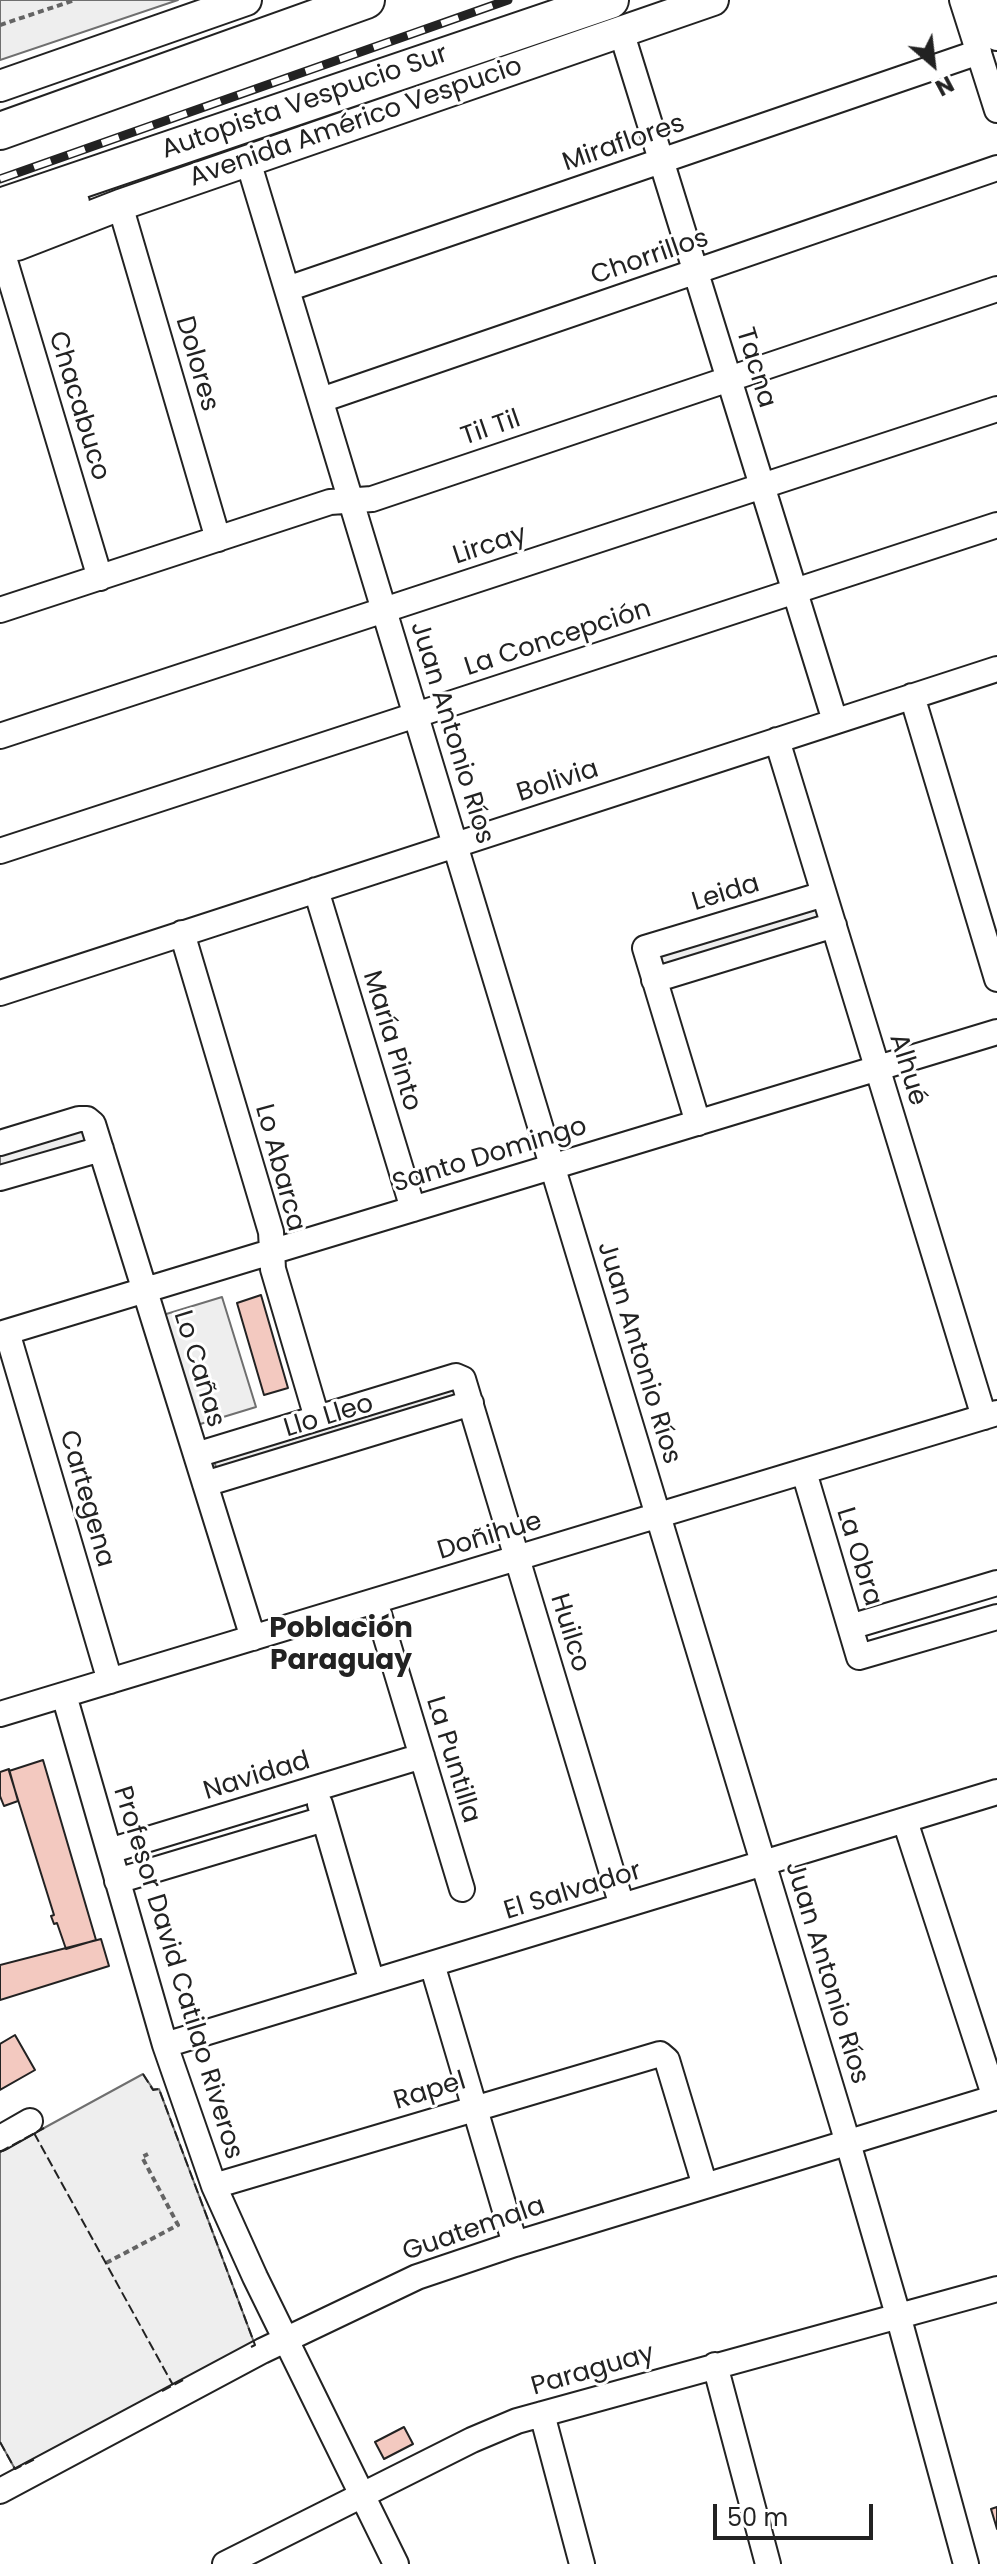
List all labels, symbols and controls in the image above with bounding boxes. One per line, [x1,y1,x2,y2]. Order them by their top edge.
north arrow [893,24,973,104]
street label: Autopista Vespucio Sur [158,39,452,167]
street label: Avenida Américo Vespucio [186,51,526,195]
text: N [930,68,959,103]
street label: Miraflores [559,109,689,179]
street label: Chorrillos [587,223,713,293]
street label: Dolores [168,313,224,415]
street label: Tacna [728,324,782,412]
street label: Chacabuco [41,328,115,484]
street label: Til Til [457,404,525,454]
street label: Lircay [449,520,531,572]
street label: La Concepción [461,594,655,684]
street label: Juan Antonio Ríos [402,618,500,848]
street label: Bolivia [513,754,603,810]
street label: Leida [688,869,764,919]
street label: María Pinto [355,967,427,1115]
street label: Alhué [881,1030,933,1110]
street label: Lo Abarca [247,1101,311,1235]
street label: Santo Domingo [389,1112,591,1200]
street label: Juan Antonio Ríos [589,1238,687,1468]
street label: Lo Cañas [166,1307,230,1431]
street label: Llo Lleo [281,1389,377,1445]
street label: Cartegena [52,1427,120,1571]
street label: La Obra [828,1504,888,1610]
street label: Doñihue [434,1506,546,1568]
street label: Huilco [542,1590,596,1676]
district label: Población Paraguay [269,1613,413,1679]
street label: La Puntilla [418,1693,486,1827]
street label: Navidad [200,1746,314,1808]
street label: Profesor David Catilao Riveros [105,1783,249,2163]
street label: El Salvador [501,1856,645,1928]
street label: Juan Antonio Ríos [777,1858,875,2088]
street label: Rapel [390,2066,470,2118]
street label: Guatemala [399,2191,549,2269]
street label: Paraguay [528,2339,658,2403]
scale bar [717,2488,877,2538]
text: 50 m [727,2501,788,2534]

